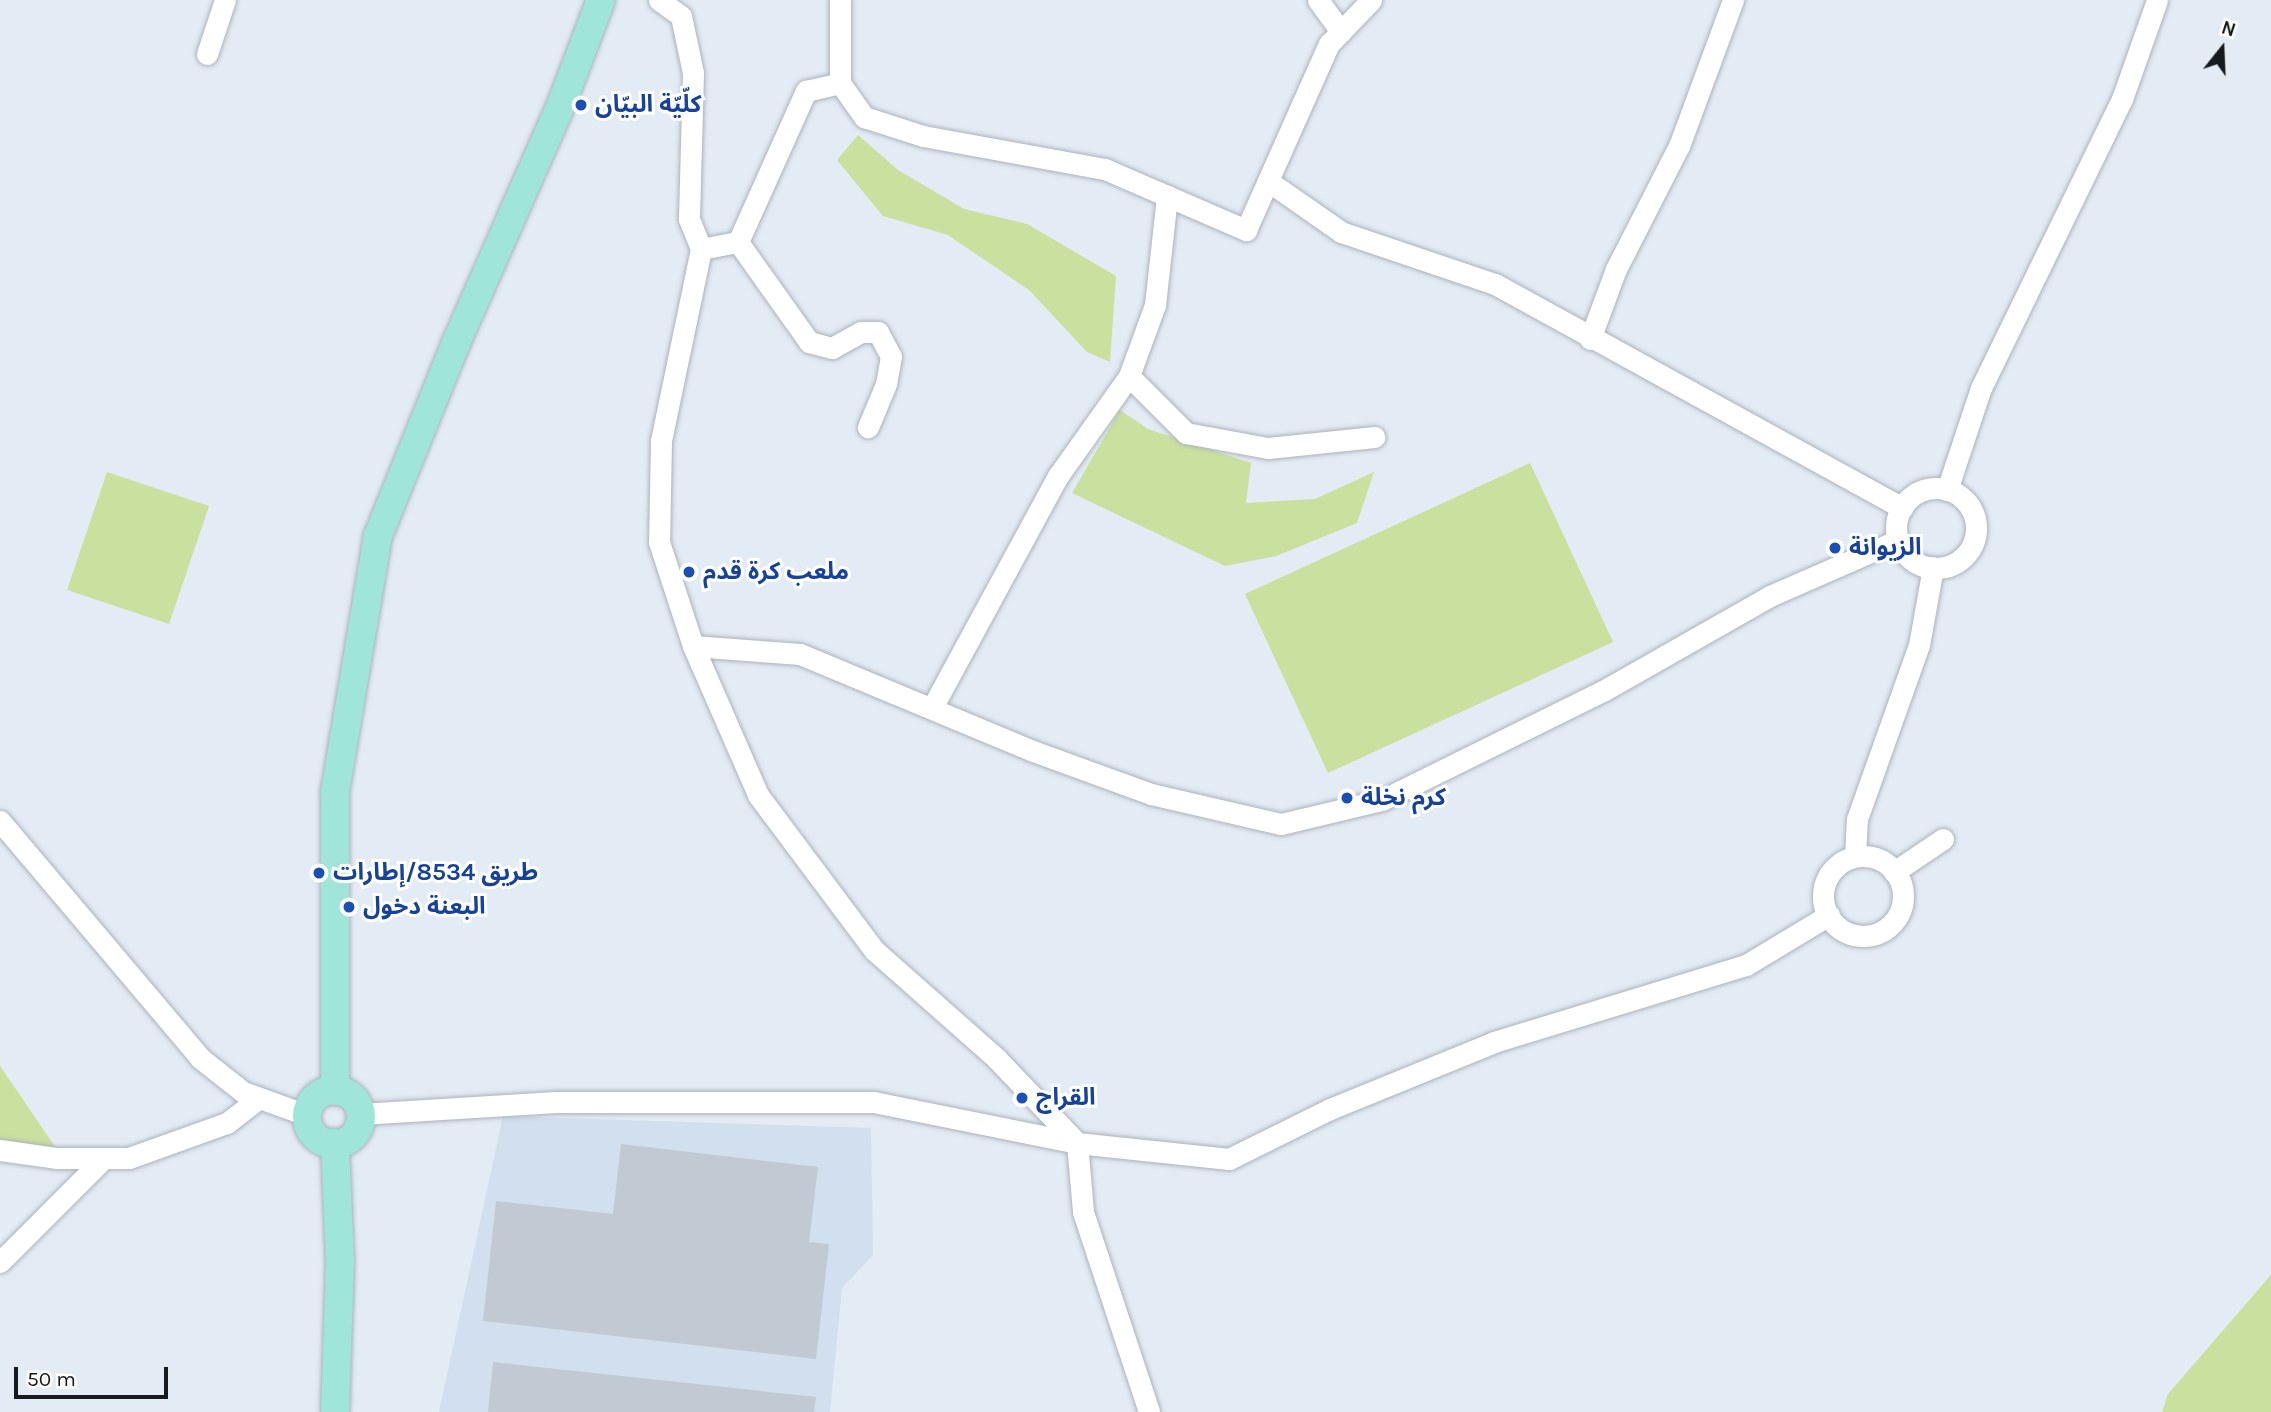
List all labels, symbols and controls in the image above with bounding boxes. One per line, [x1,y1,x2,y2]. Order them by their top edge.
north arrow [2187,14,2257,84]
text: N [2219,16,2238,42]
place label: كلّيّة البيّان [595,91,702,119]
marker: كلّيّة البيّان [573,97,589,113]
place label: الزيوانة [1849,534,1921,562]
marker: الزيوانة [1827,540,1843,556]
place label: ملعب كرة قدم [703,558,849,586]
marker: ملعب كرة قدم [681,564,697,580]
place label: كرم نخلة [1361,784,1446,812]
marker: كرم نخلة [1339,790,1355,806]
place label: طريق 8534/إطارات [333,859,538,887]
marker: طريق 8534/إطارات [311,865,327,881]
place label: البعنة دخول [363,893,486,921]
marker: البعنة دخول [341,899,357,915]
place label: القراج [1036,1084,1096,1112]
marker: القراج [1014,1090,1030,1106]
scale bar [18,1352,172,1396]
text: 50 m [27,1367,76,1391]

